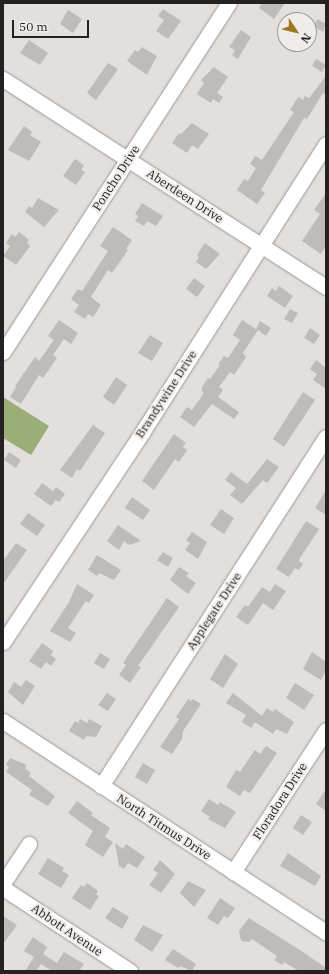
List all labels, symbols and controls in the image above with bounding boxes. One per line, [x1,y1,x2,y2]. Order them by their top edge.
scale bar [14,12,91,38]
north arrow [277,12,317,52]
text: 50 m [19,19,48,34]
text: N [298,31,314,46]
street label: Poncho Drive [89,143,143,213]
street label: Aberdeen Drive [144,166,226,226]
street label: Brandywine Drive [132,347,200,441]
street label: Applegate Drive [184,570,244,652]
street label: Floradora Drive [250,760,310,842]
street label: North Titmus Drive [114,791,214,863]
street label: Abbott Avenue [29,901,105,959]

